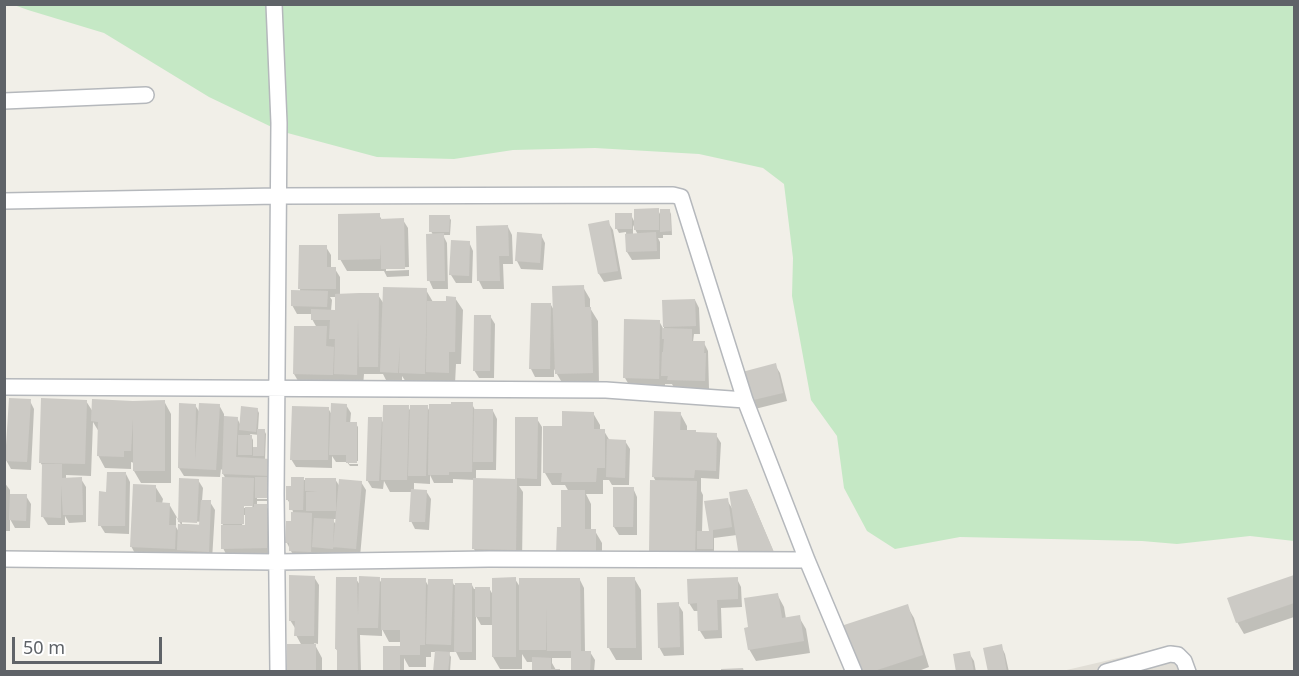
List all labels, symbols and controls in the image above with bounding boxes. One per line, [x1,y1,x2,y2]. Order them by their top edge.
scale bar [15,625,165,663]
text: 50 m [23,635,65,659]

